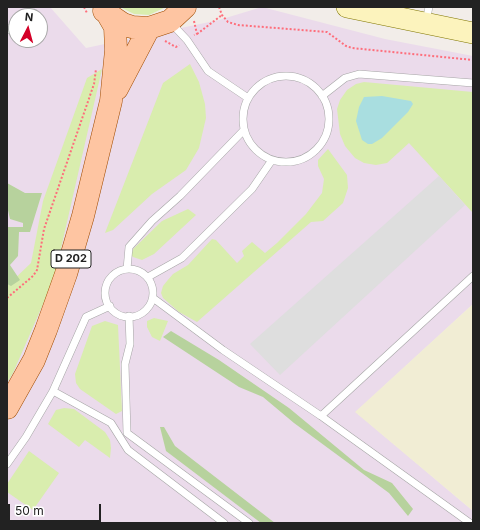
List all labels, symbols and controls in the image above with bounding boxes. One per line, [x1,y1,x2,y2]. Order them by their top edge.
north arrow [8,8,48,48]
text: N [24,10,34,24]
road number: D 202 [51,250,91,268]
scale bar [10,496,103,522]
text: 50 m [15,503,44,518]

